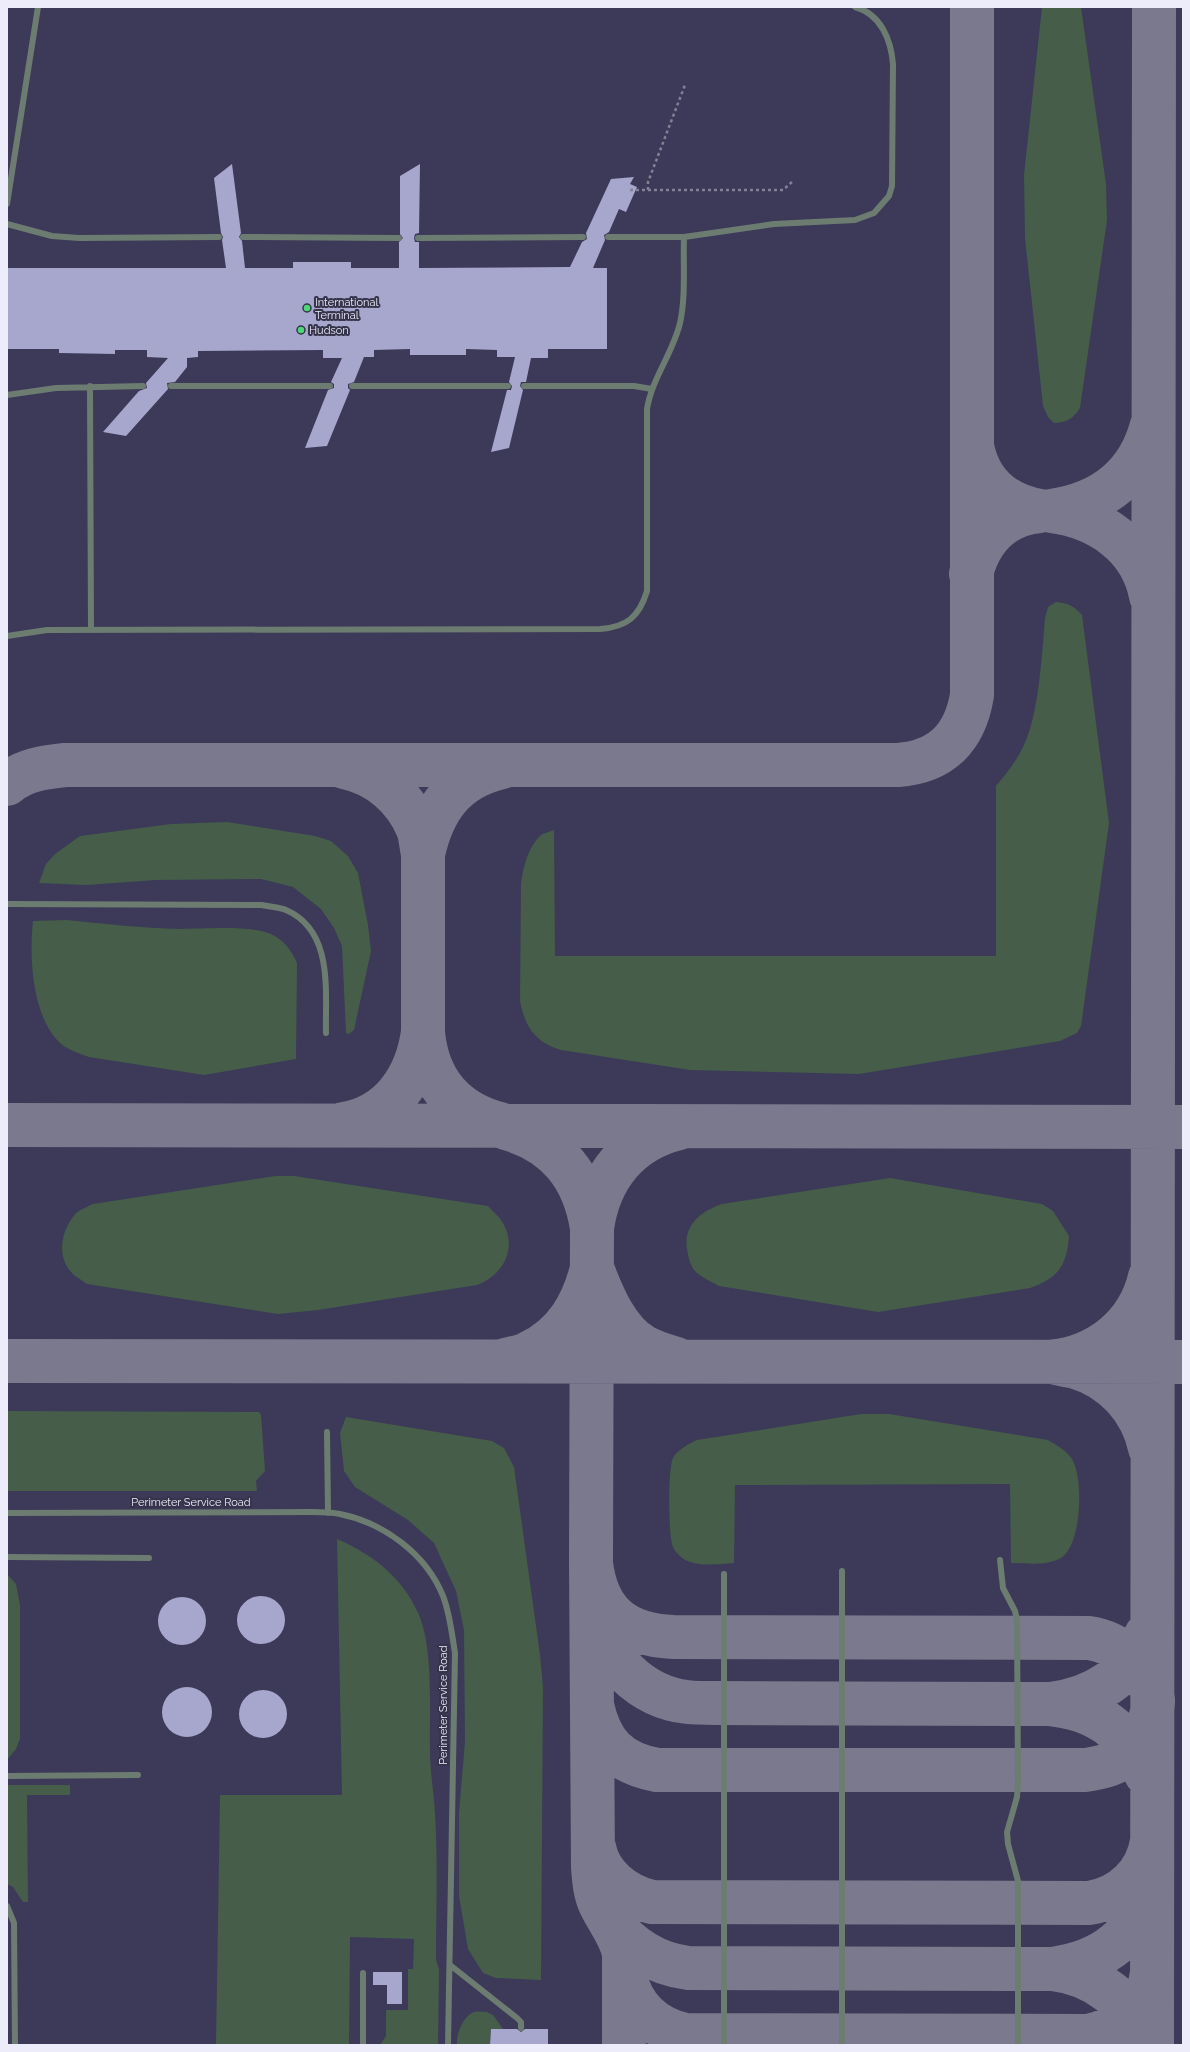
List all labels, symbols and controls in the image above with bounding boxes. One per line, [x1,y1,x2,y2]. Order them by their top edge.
place label: International Terminal [315,296,378,322]
marker: International Terminal [302,303,312,313]
place label: Hudson [309,324,349,337]
marker: Hudson [296,325,306,335]
street label: Perimeter Service Road [131,1496,251,1509]
street label: Perimeter Service Road [437,1645,450,1765]

